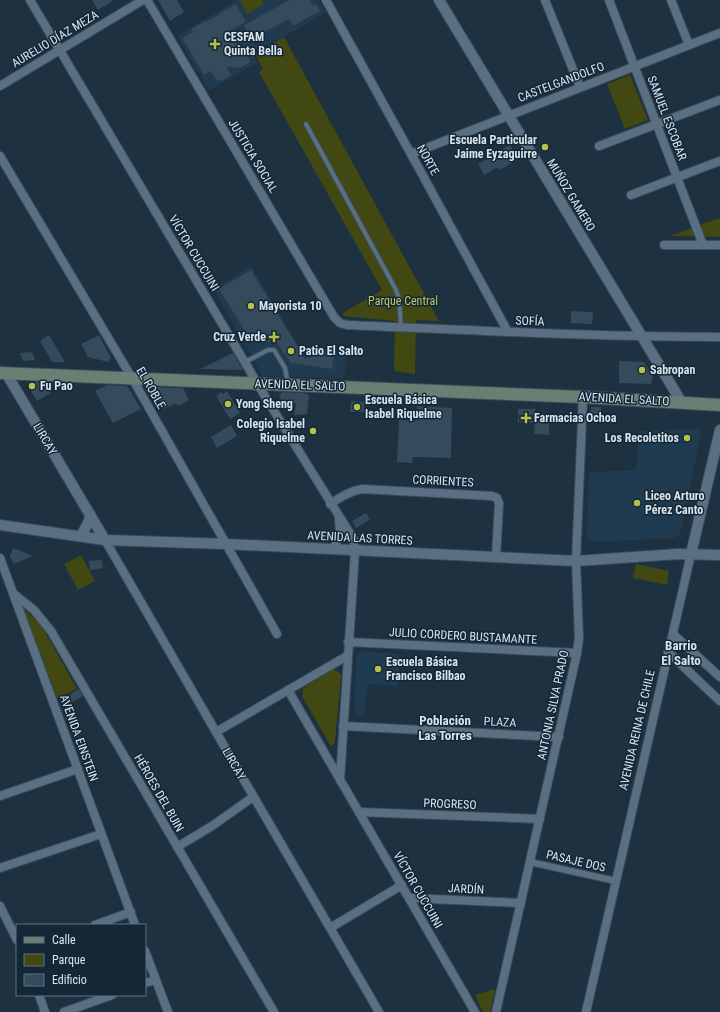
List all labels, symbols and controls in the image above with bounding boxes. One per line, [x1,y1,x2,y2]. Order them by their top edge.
street label: AURELIO DÍAZ MEZA [9,7,101,70]
place label: CESFAM Quinta Bella [224,30,283,58]
marker: CESFAM Quinta Bella [209,38,221,50]
street label: CASTELGANDOLFO [516,59,606,105]
street label: SAMUEL ESCOBAR [644,74,690,163]
street label: JUSTICIA SOCIAL [225,117,281,196]
place label: Escuela Particular Jaime Eyzaguirre [450,133,537,161]
street label: NORTE [414,142,442,178]
marker: Escuela Particular Jaime Eyzaguirre [540,142,550,152]
street label: MUÑOZ GAMERO [544,155,600,234]
street label: VÍCTOR CUCCUINI [166,212,223,294]
park label: Parque Central [368,294,438,308]
place label: Mayorista 10 [259,299,322,313]
marker: Mayorista 10 [246,301,256,311]
street label: SOFÍA [515,312,545,329]
place label: Cruz Verde [213,330,266,344]
marker: Cruz Verde [269,332,279,342]
place label: Patio El Salto [299,344,363,358]
marker: Patio El Salto [286,346,296,356]
place label: Sabropan [650,363,695,377]
street label: EL ROBLE [133,364,169,412]
marker: Sabropan [637,365,647,375]
street label: AVENIDA EL SALTO [254,376,346,394]
place label: Fu Pao [40,379,73,393]
marker: Fu Pao [27,381,37,391]
street label: AVENIDA EL SALTO [578,390,670,408]
place label: Escuela Básica Isabel Riquelme [365,393,442,421]
place label: Yong Sheng [236,397,293,411]
marker: Yong Sheng [223,399,233,409]
marker: Escuela Básica Isabel Riquelme [352,402,362,412]
place label: Farmacias Ochoa [534,411,617,425]
marker: Farmacias Ochoa [521,413,531,423]
place label: Colegio Isabel Riquelme [237,417,305,445]
street label: LIRCAY [30,421,60,458]
marker: Colegio Isabel Riquelme [308,426,318,436]
place label: Los Recoletitos [605,431,680,445]
marker: Los Recoletitos [682,433,692,443]
street label: CORRIENTES [412,472,474,490]
place label: Liceo Arturo Pérez Canto [645,489,705,517]
marker: Liceo Arturo Pérez Canto [632,498,642,508]
street label: AVENIDA LAS TORRES [307,528,413,548]
street label: JULIO CORDERO BUSTAMANTE [388,625,538,647]
district label: Barrio El Salto [661,638,701,668]
street label: ANTONIA SILVA PRADO [535,649,571,761]
place label: Escuela Básica Francisco Bilbao [386,655,466,683]
marker: Escuela Básica Francisco Bilbao [373,664,383,674]
street label: AVENIDA REINA DE CHILE [616,668,658,791]
street label: AVENIDA EINSTEIN [57,693,101,783]
district label: Población Las Torres [418,713,472,743]
street label: PLAZA [483,714,517,730]
street label: LIRCAY [219,746,249,783]
street label: HÉROES DEL BUIN [131,751,188,834]
street label: PROGRESO [423,796,477,812]
street label: PASAJE DOS [545,847,607,875]
street label: VÍCTOR CUCCUINI [390,849,446,931]
street label: JARDÍN [448,880,485,897]
legend [16,924,146,996]
text: Calle [52,933,76,947]
text: Parque [52,953,86,967]
text: Edificio [52,973,87,987]

